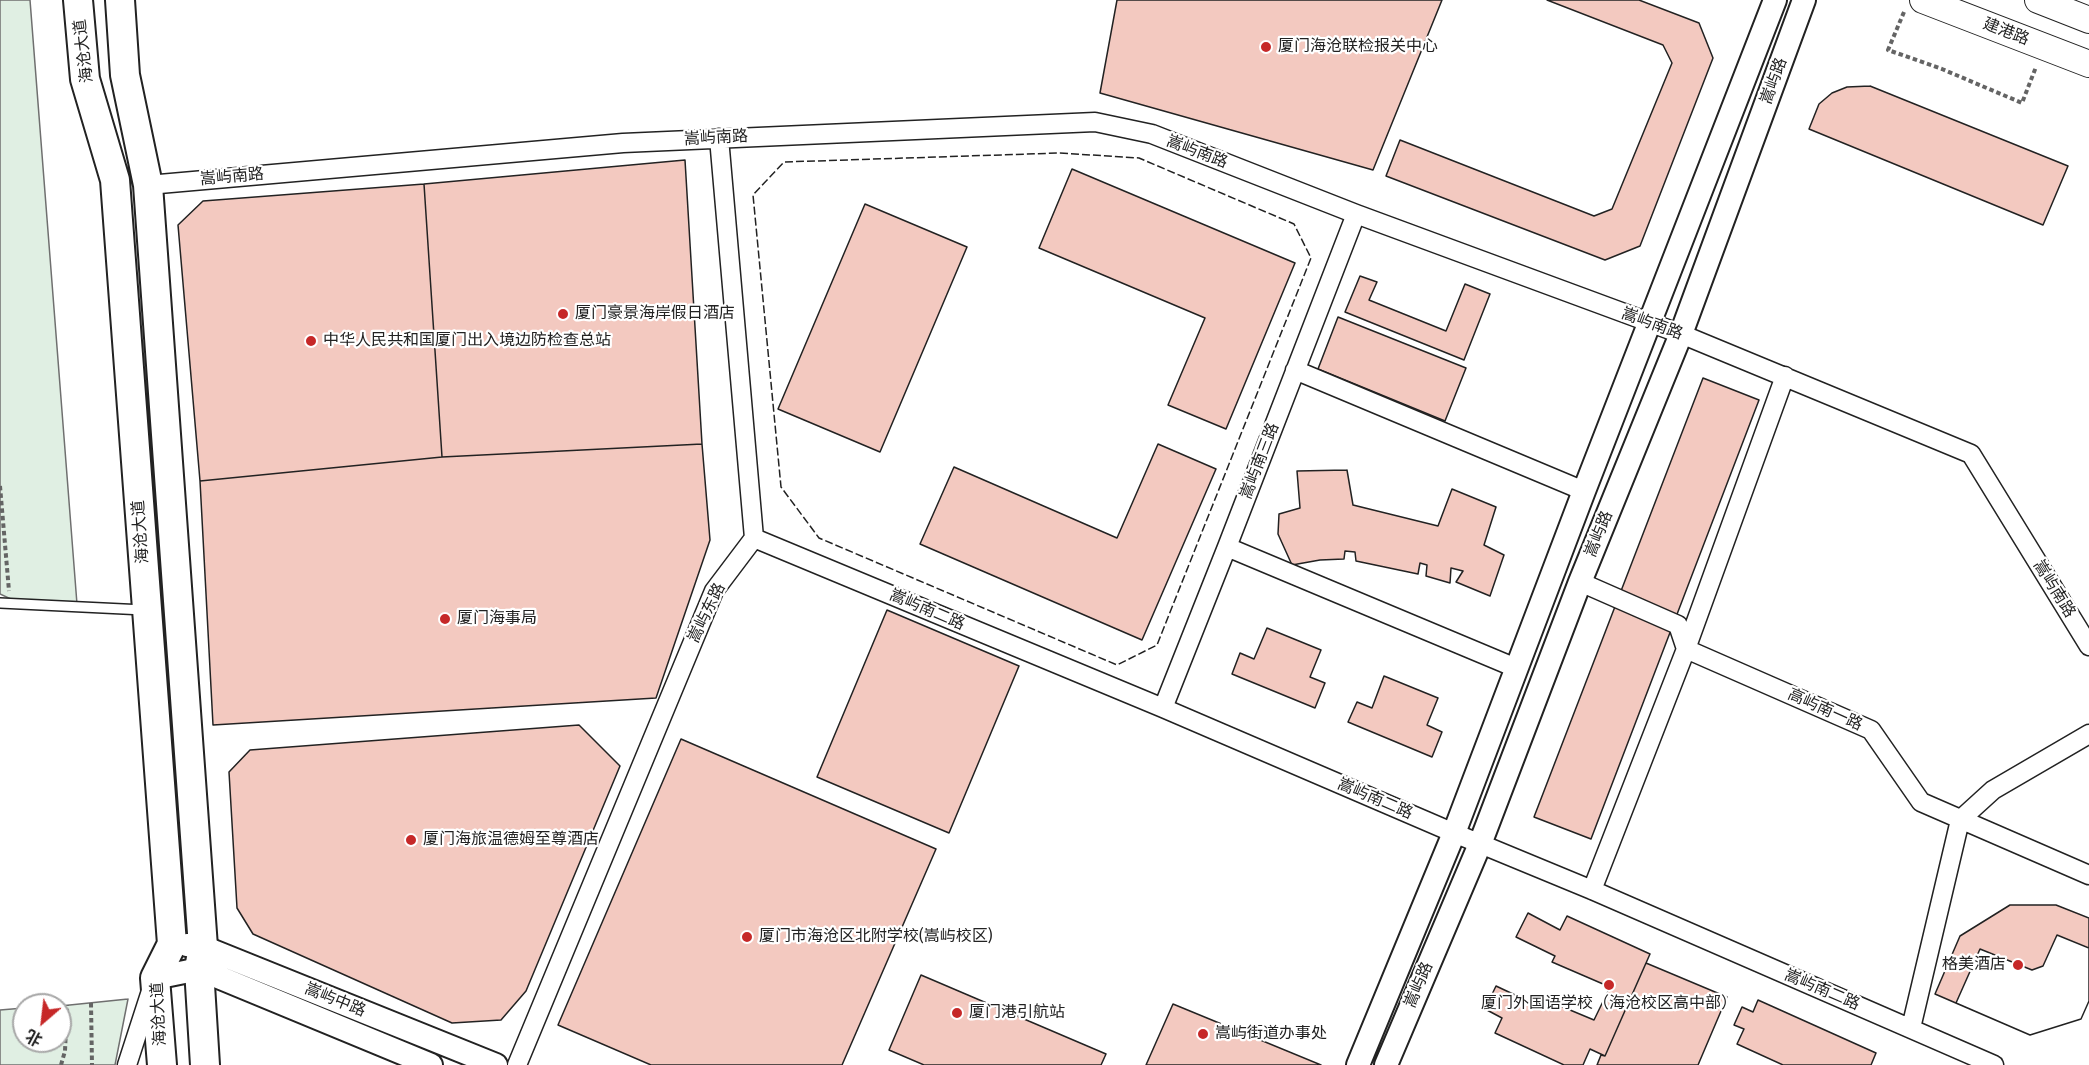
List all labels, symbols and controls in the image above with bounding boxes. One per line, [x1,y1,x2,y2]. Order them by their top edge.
street label: 建港路 [1980,14,2032,50]
street label: 海沧大道 [71,18,97,84]
place label: 厦门海沧联检报关中心 [1278,37,1438,57]
marker: 厦门海沧联检报关中心 [1259,40,1273,54]
street label: 嵩屿路 [1757,55,1791,107]
street label: 嵩屿南路 [684,127,748,149]
street label: 嵩屿南路 [1164,132,1230,172]
street label: 嵩屿南路 [199,165,265,189]
place label: 厦门豪景海岸假日酒店 [575,304,735,324]
street label: 嵩屿南路 [1619,304,1685,344]
marker: 厦门豪景海岸假日酒店 [556,307,570,321]
place label: 中华人民共和国厦门出入境边防检查总站 [323,331,611,351]
marker: 中华人民共和国厦门出入境边防检查总站 [304,334,318,348]
street label: 嵩屿南三路 [1237,420,1283,502]
street label: 海沧大道 [129,499,153,565]
street label: 嵩屿路 [1581,508,1617,560]
street label: 嵩屿南路 [2029,557,2079,621]
street label: 嵩屿东路 [684,580,730,646]
street label: 嵩屿南二路 [886,586,968,634]
place label: 厦门海事局 [457,609,537,629]
marker: 厦门海事局 [438,612,452,626]
street label: 高屿南一路 [1785,685,1865,735]
street label: 嵩屿南二路 [1334,775,1416,823]
place label: 厦门海旅温德姆至尊酒店 [423,830,599,850]
marker: 厦门海旅温德姆至尊酒店 [404,833,418,847]
place label: 厦门市海沧区北附学校(嵩屿校区) [759,927,992,947]
marker: 厦门市海沧区北附学校(嵩屿校区) [740,930,754,944]
place label: 格美酒店 [1942,955,2006,975]
marker: 格美酒店 [2011,958,2025,972]
street label: 嵩屿路 [1401,959,1437,1011]
street label: 嵩屿南二路 [1781,966,1863,1014]
marker: 厦门外国语学校（海沧校区高中部） [1602,978,1616,992]
street label: 嵩屿中路 [302,979,368,1021]
street label: 海沧大道 [148,982,170,1046]
north arrow [12,993,72,1053]
place label: 厦门外国语学校（海沧校区高中部） [1481,994,1737,1014]
place label: 厦门港引航站 [969,1003,1065,1023]
marker: 厦门港引航站 [950,1006,964,1020]
place label: 嵩屿街道办事处 [1215,1024,1327,1044]
text: 北 [23,1025,46,1050]
marker: 嵩屿街道办事处 [1196,1027,1210,1041]

